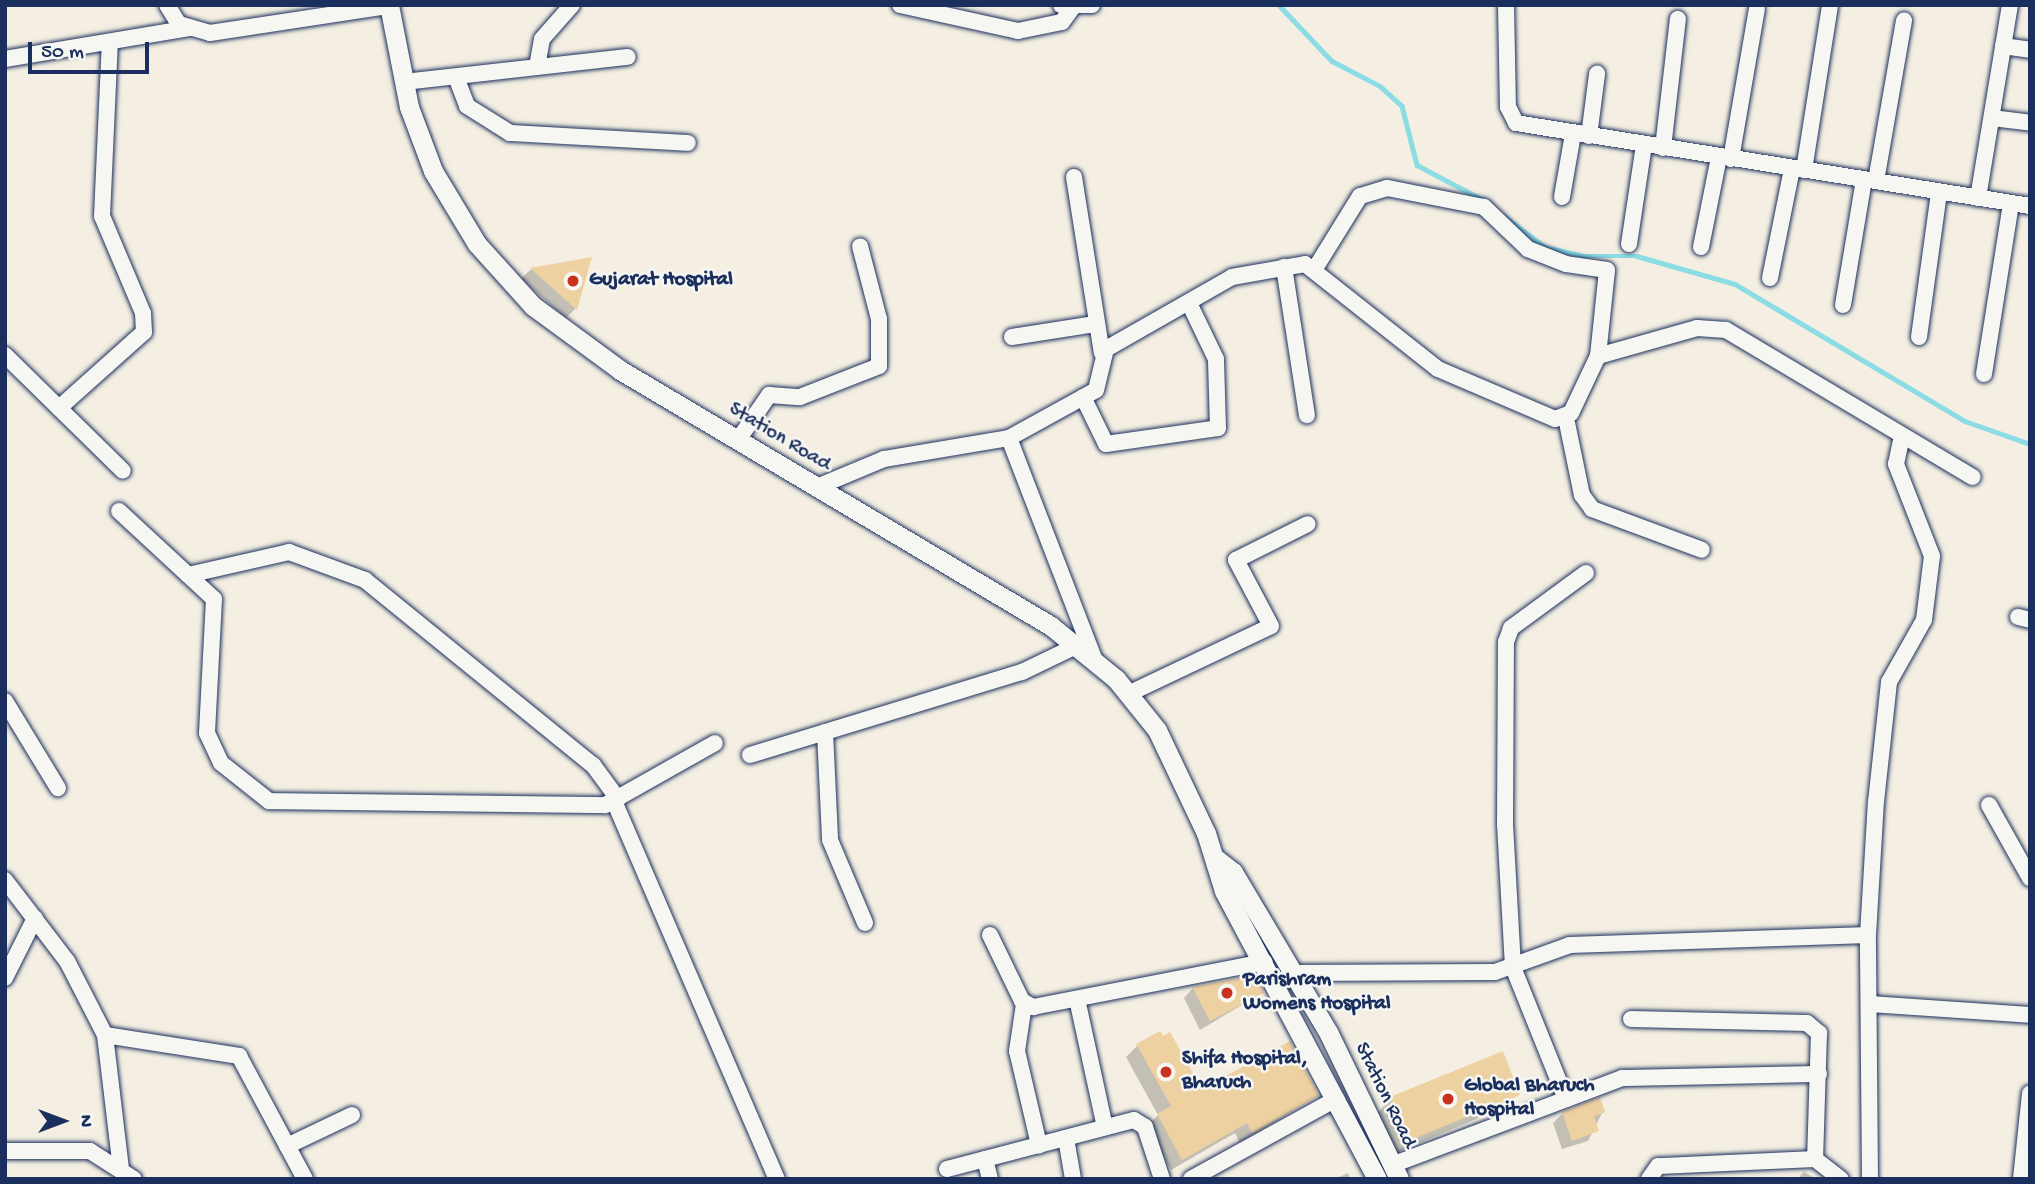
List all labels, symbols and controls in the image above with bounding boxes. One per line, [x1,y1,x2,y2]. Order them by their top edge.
scale bar [32,28,152,72]
text: 50 m [41,41,84,66]
place label: Gujarat Hospital [589,268,733,294]
marker: Gujarat Hospital [563,271,583,291]
street label: Station Road [723,398,835,478]
place label: Parishram Womens Hospital [1243,968,1391,1018]
marker: Parishram Womens Hospital [1217,983,1237,1003]
street label: Station Road [1348,1039,1420,1153]
place label: Shifa Hospital, Bharuch [1182,1047,1308,1097]
marker: Shifa Hospital, Bharuch [1156,1062,1176,1082]
place label: Global Bharuch Hospital [1464,1074,1594,1124]
north arrow [28,1086,98,1156]
marker: Global Bharuch Hospital [1438,1089,1458,1109]
text: N [73,1115,96,1127]

